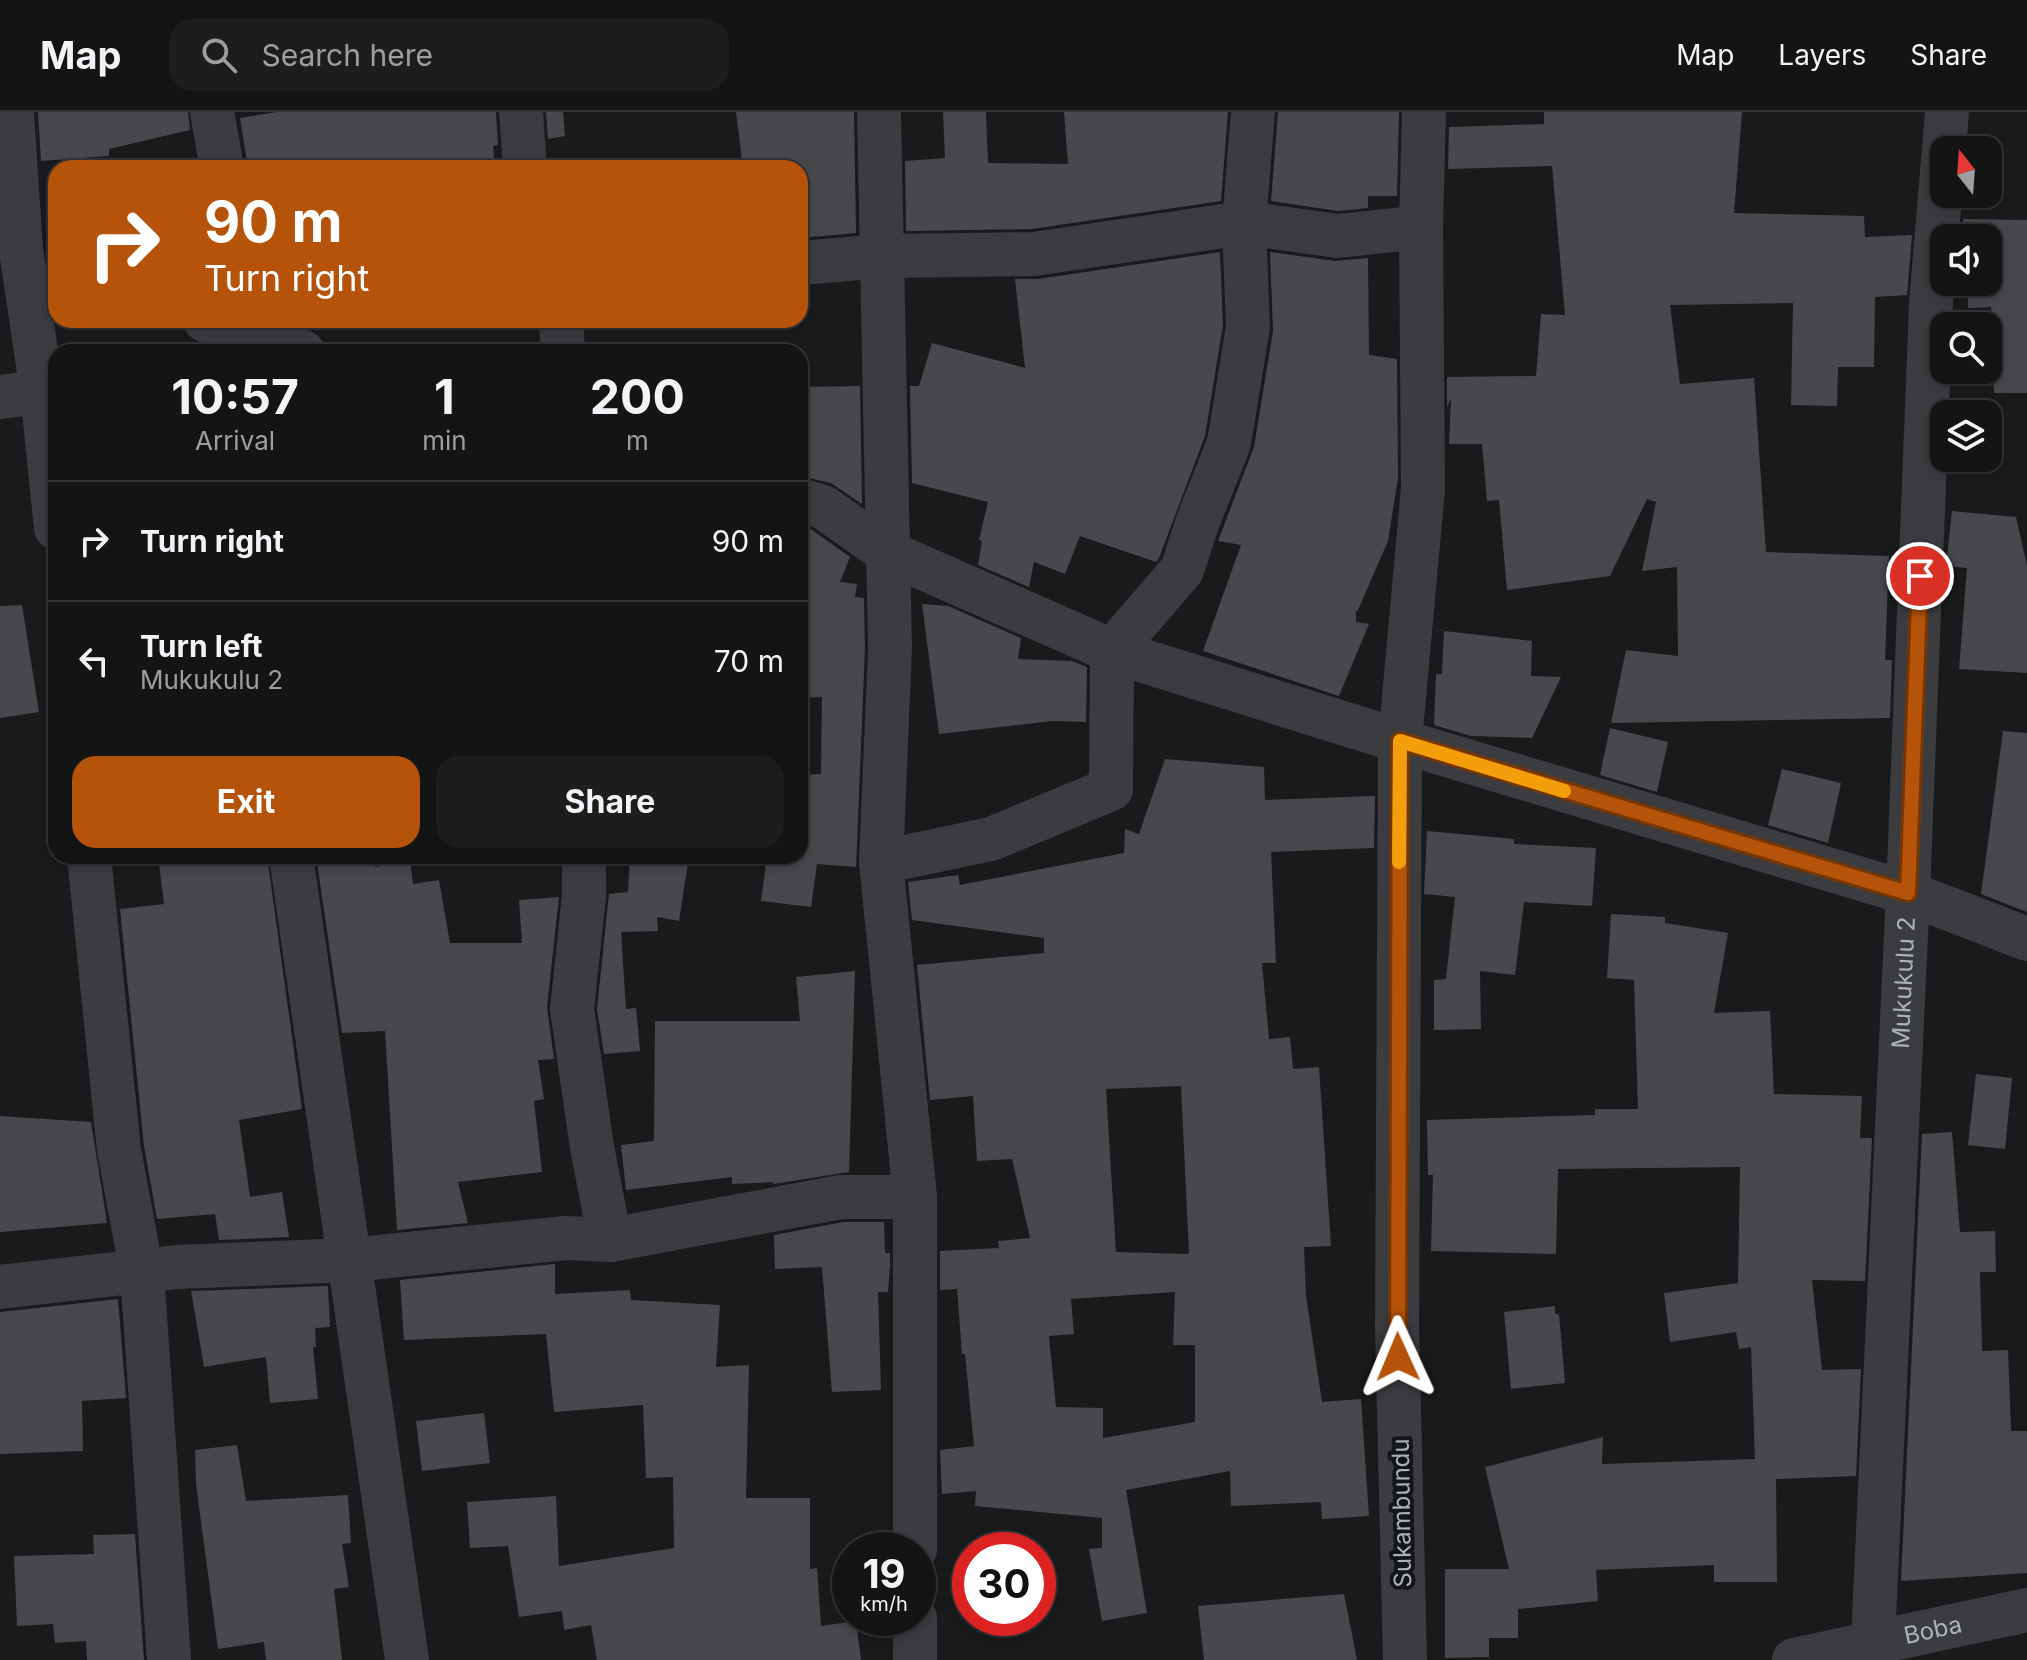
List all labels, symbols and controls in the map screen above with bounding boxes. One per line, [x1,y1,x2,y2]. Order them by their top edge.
search box [169,19,729,91]
text: Map [40,32,121,78]
icon: search [197,33,241,77]
text: Search here [261,37,433,73]
text: Map [1676,38,1734,72]
text: Layers [1778,38,1866,72]
text: Share [1910,38,1987,72]
north arrow [1930,136,2002,208]
map controls [1930,136,2002,472]
text: 90 m [204,188,343,256]
icon: right [72,192,176,296]
button: sound [1930,224,2002,296]
text: Turn right [204,256,369,300]
button: search [1930,312,2002,384]
text: 10:57 [171,367,299,426]
text: 1 [434,367,455,426]
text: 200 [590,367,685,426]
button: layers [1930,400,2002,472]
text: Arrival [195,425,275,456]
text: min [422,425,467,456]
text: m [626,425,649,456]
icon: right [72,519,116,563]
text: Turn right [140,523,284,559]
text: 90 m [712,523,784,559]
pin [1886,542,1954,610]
icon: arrive [1898,554,1942,598]
text: Turn left [140,628,262,664]
icon: left [72,639,116,683]
text: 70 m [714,643,784,679]
text: Mukukulu 2 [140,664,283,695]
button: Exit [72,756,420,848]
button: Share [436,756,784,848]
street label: Mukukulu 2 [1886,916,1921,1049]
position arrow [1356,1315,1440,1399]
street label: Sukambundu [1386,1438,1417,1588]
speed limit sign: 30 [952,1532,1056,1636]
text: 19 [862,1549,906,1598]
text: km/h [860,1592,908,1616]
street label: Boba [1901,1609,1964,1650]

